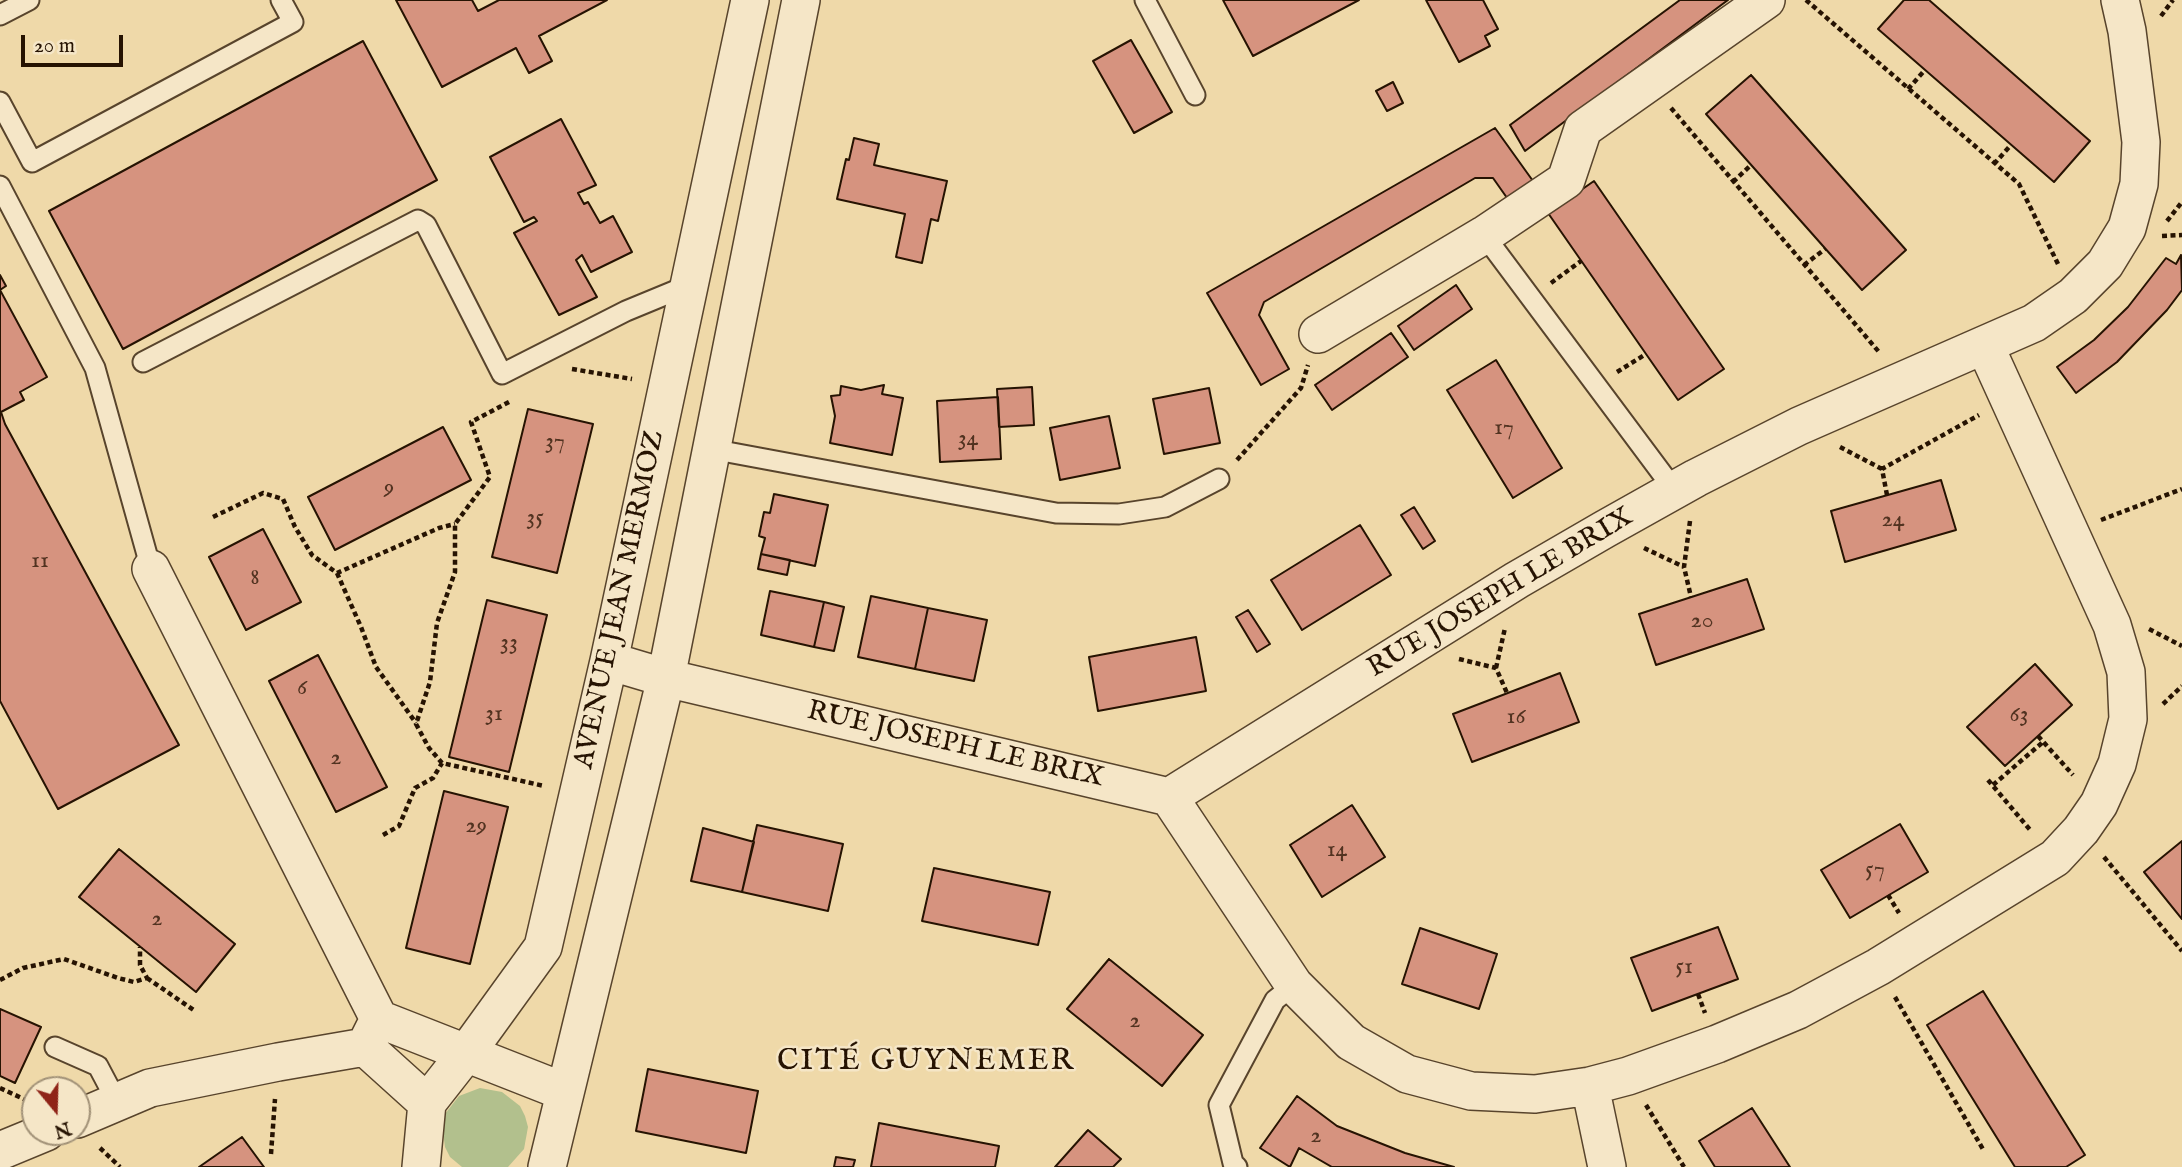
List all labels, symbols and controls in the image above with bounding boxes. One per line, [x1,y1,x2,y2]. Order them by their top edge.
scale bar [24,21,126,65]
text: 20 m [34,33,75,60]
house number: 17 [1494,415,1514,443]
house number: 34 [958,426,978,454]
street label: AVENUE JEAN MERMOZ [569,428,673,772]
house number: 37 [545,429,565,457]
house number: 9 [384,475,394,503]
street label: RUE JOSEPH LE BRIX [1362,501,1640,687]
house number: 35 [526,505,544,533]
house number: 24 [1881,507,1905,535]
house number: 11 [31,548,49,576]
house number: 8 [250,565,260,593]
house number: 20 [1690,608,1714,636]
house number: 33 [500,630,518,658]
house number: 6 [297,675,307,703]
street label: RUE JOSEPH LE BRIX [803,696,1107,796]
house number: 31 [485,701,503,729]
house number: 63 [2009,702,2029,730]
house number: 16 [1506,704,1526,732]
house number: 2 [330,745,342,773]
house number: 29 [465,813,487,841]
house number: 14 [1327,837,1347,865]
house number: 57 [1865,857,1885,885]
house number: 2 [151,906,163,934]
house number: 51 [1675,954,1693,982]
house number: 2 [1129,1008,1141,1036]
district label: CITÉ GUYNEMER [779,1045,1073,1081]
north arrow [21,1076,91,1146]
text: N [51,1115,74,1143]
house number: 2 [1310,1123,1322,1151]

